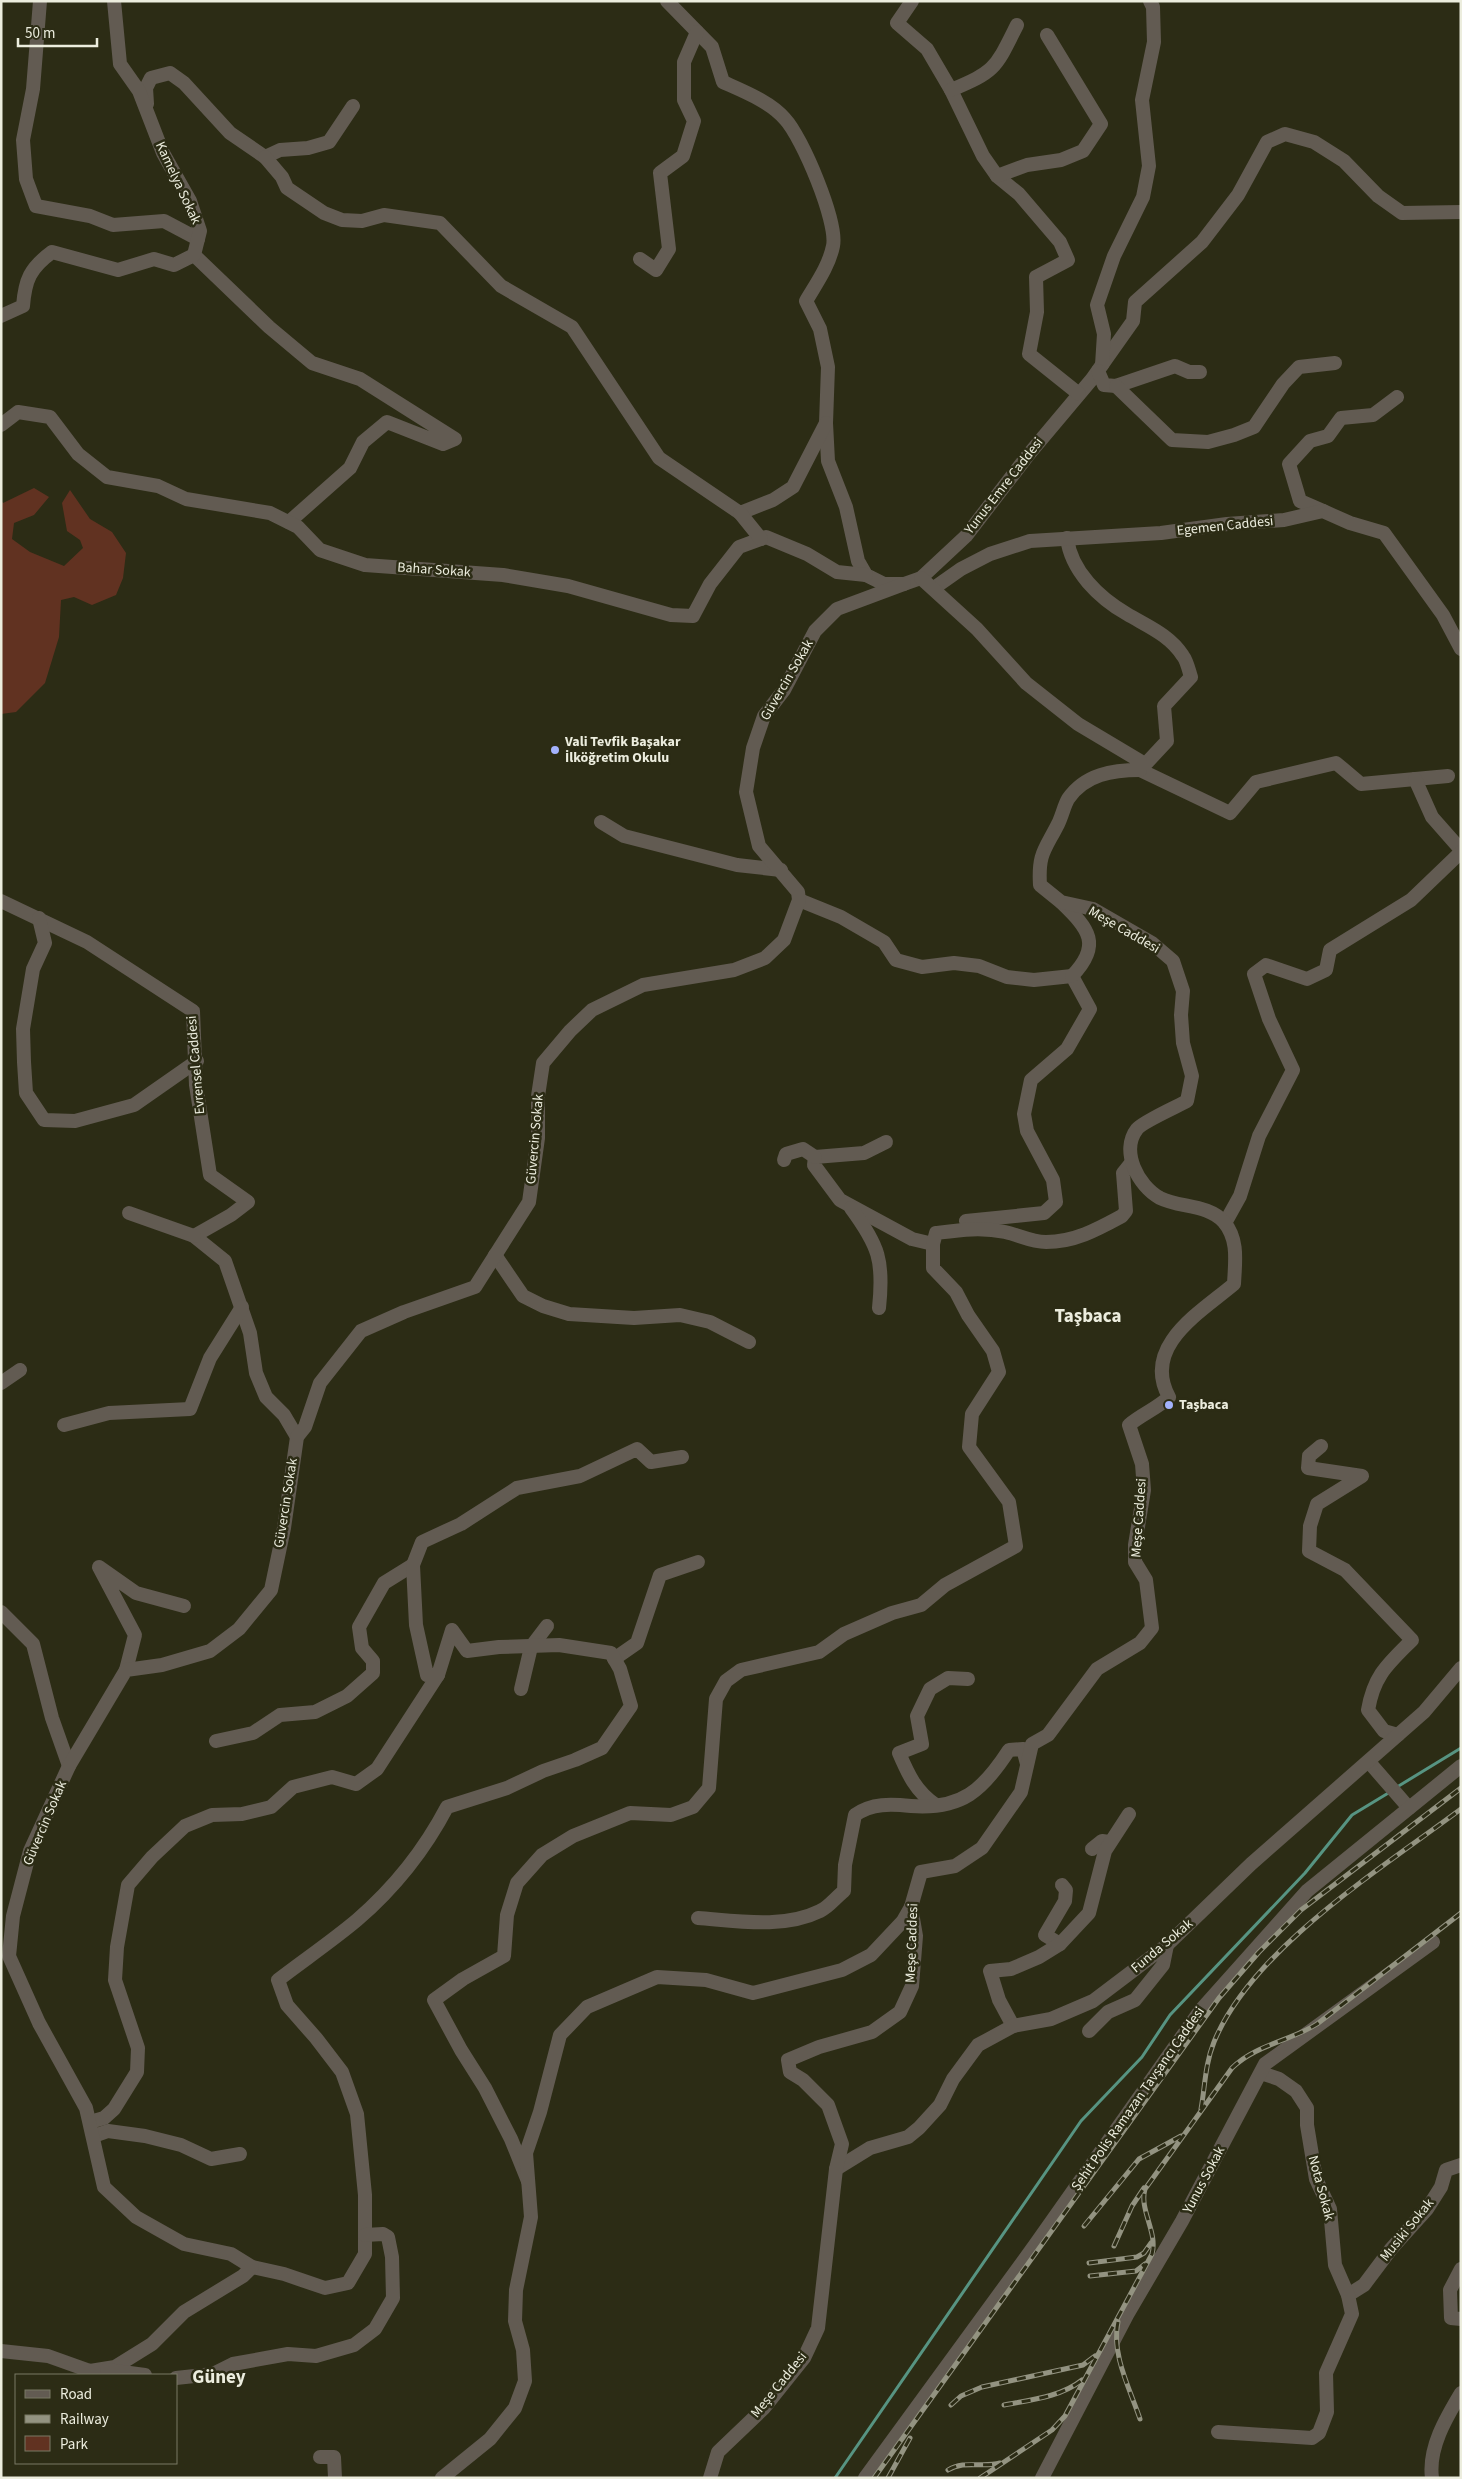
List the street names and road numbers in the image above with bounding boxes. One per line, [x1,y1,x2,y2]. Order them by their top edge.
street label: Kamelya Sokak [150,138,206,228]
street label: Yunus Emre Caddesi [959,433,1048,539]
street label: Egemen Caddesi [1176,511,1274,541]
street label: Bahar Sokak [397,557,471,583]
street label: Güvercin Sokak [756,636,818,724]
street label: Meşe Caddesi [1085,901,1163,959]
street label: Evrensel Caddesi [182,1015,210,1115]
street label: Güvercin Sokak [521,1093,549,1185]
street label: Güvercin Sokak [269,1457,303,1549]
street label: Meşe Caddesi [1126,1478,1152,1558]
street label: Güvercin Sokak [18,1777,72,1869]
street label: Meşe Caddesi [901,1903,923,1983]
street label: Funda Sokak [1127,1914,1197,1978]
street label: Şehit Polis Ramazan Tavşancı Caddesi [1066,2003,1210,2195]
street label: Yunus Sokak [1177,2143,1230,2218]
street label: Nota Sokak [1303,2153,1339,2223]
street label: Musiki Sokak [1375,2194,1439,2266]
street label: Meşe Caddesi [746,2348,812,2422]

